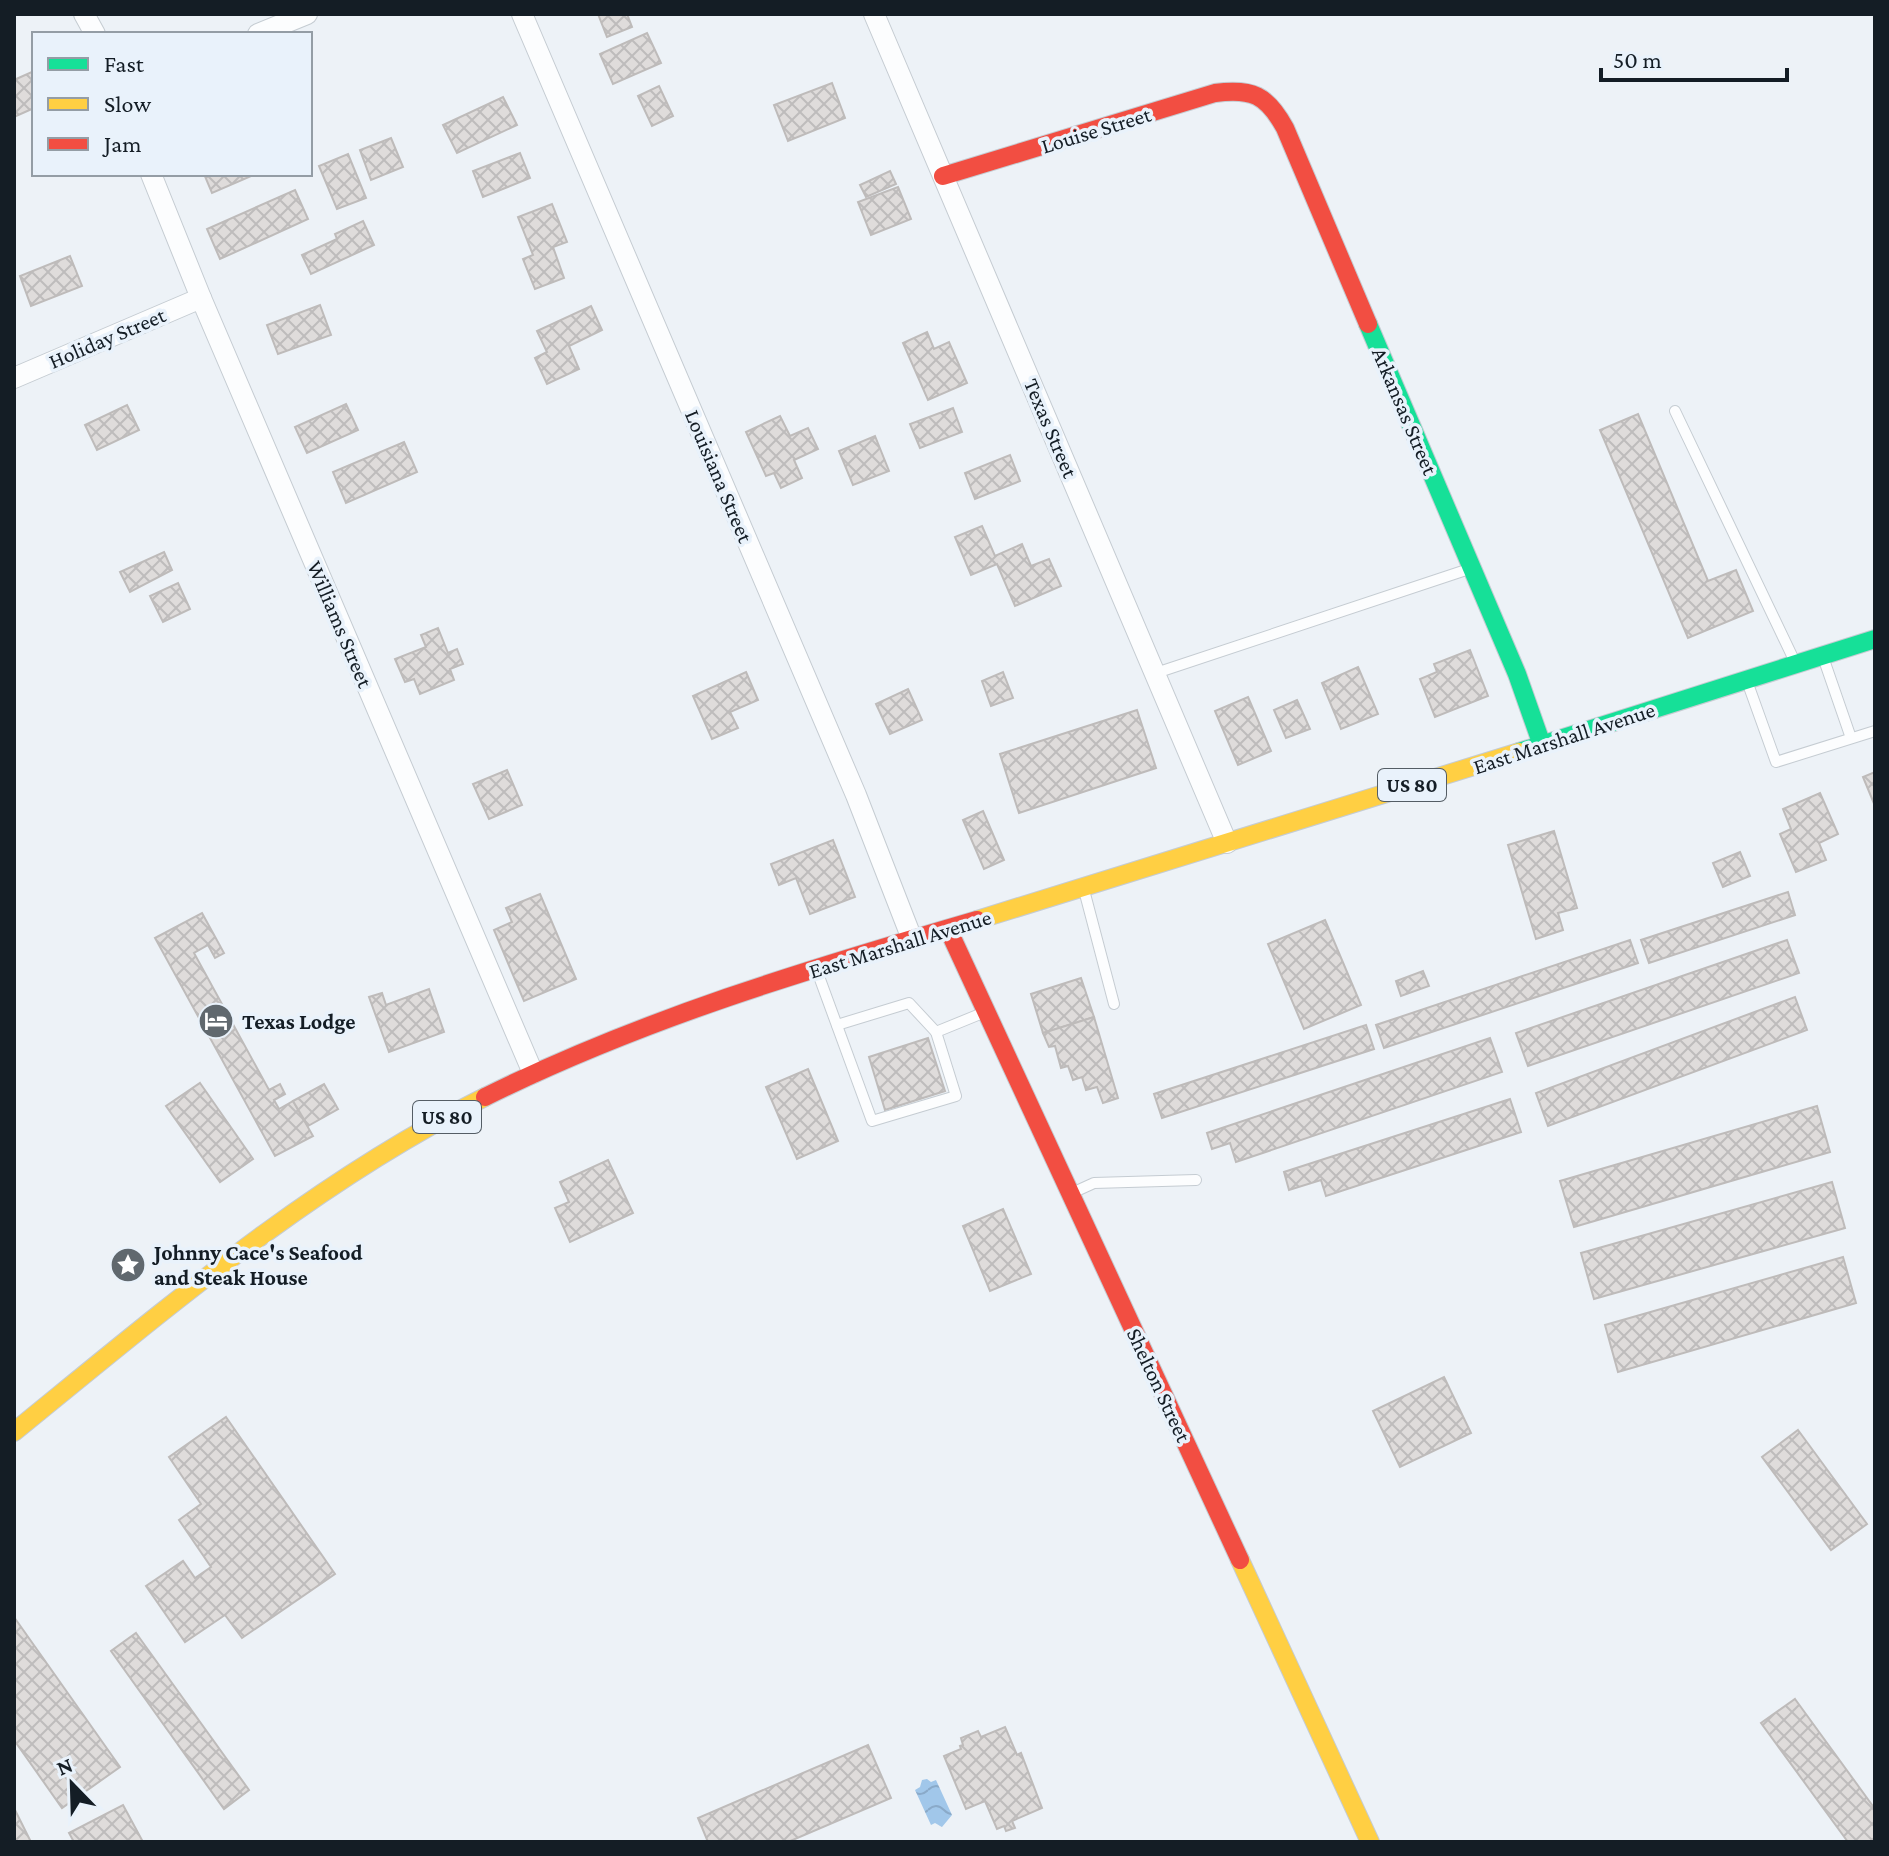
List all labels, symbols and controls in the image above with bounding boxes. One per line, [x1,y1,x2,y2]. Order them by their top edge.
legend [32,32,312,176]
scale bar [1601,32,1787,82]
text: 50 m [1613,46,1662,73]
text: Fast [104,50,145,77]
text: Slow [104,90,151,117]
street label: Louise Street [1038,101,1155,159]
text: Jam [102,130,142,157]
street label: Holiday Street [45,302,170,374]
street label: Arkansas Street [1367,344,1443,479]
street label: Texas Street [1019,375,1083,482]
street label: Louisiana Street [680,406,758,547]
street label: Williams Street [302,557,378,692]
street label: East Marshall Avenue [1470,697,1658,779]
road number: US 80 [1378,769,1446,801]
street label: East Marshall Avenue [806,904,994,984]
hotel icon: Texas Lodge [197,1002,235,1040]
place label: Texas Lodge [242,1009,356,1034]
road number: US 80 [413,1101,481,1133]
place label: Johnny Cace's Seafood and Steak House [152,1240,362,1290]
place icon: Johnny Cace's Seafood and Steak House [109,1246,147,1284]
street label: Shelton Street [1122,1324,1197,1447]
north arrow [32,1744,112,1824]
text: N [53,1752,76,1780]

